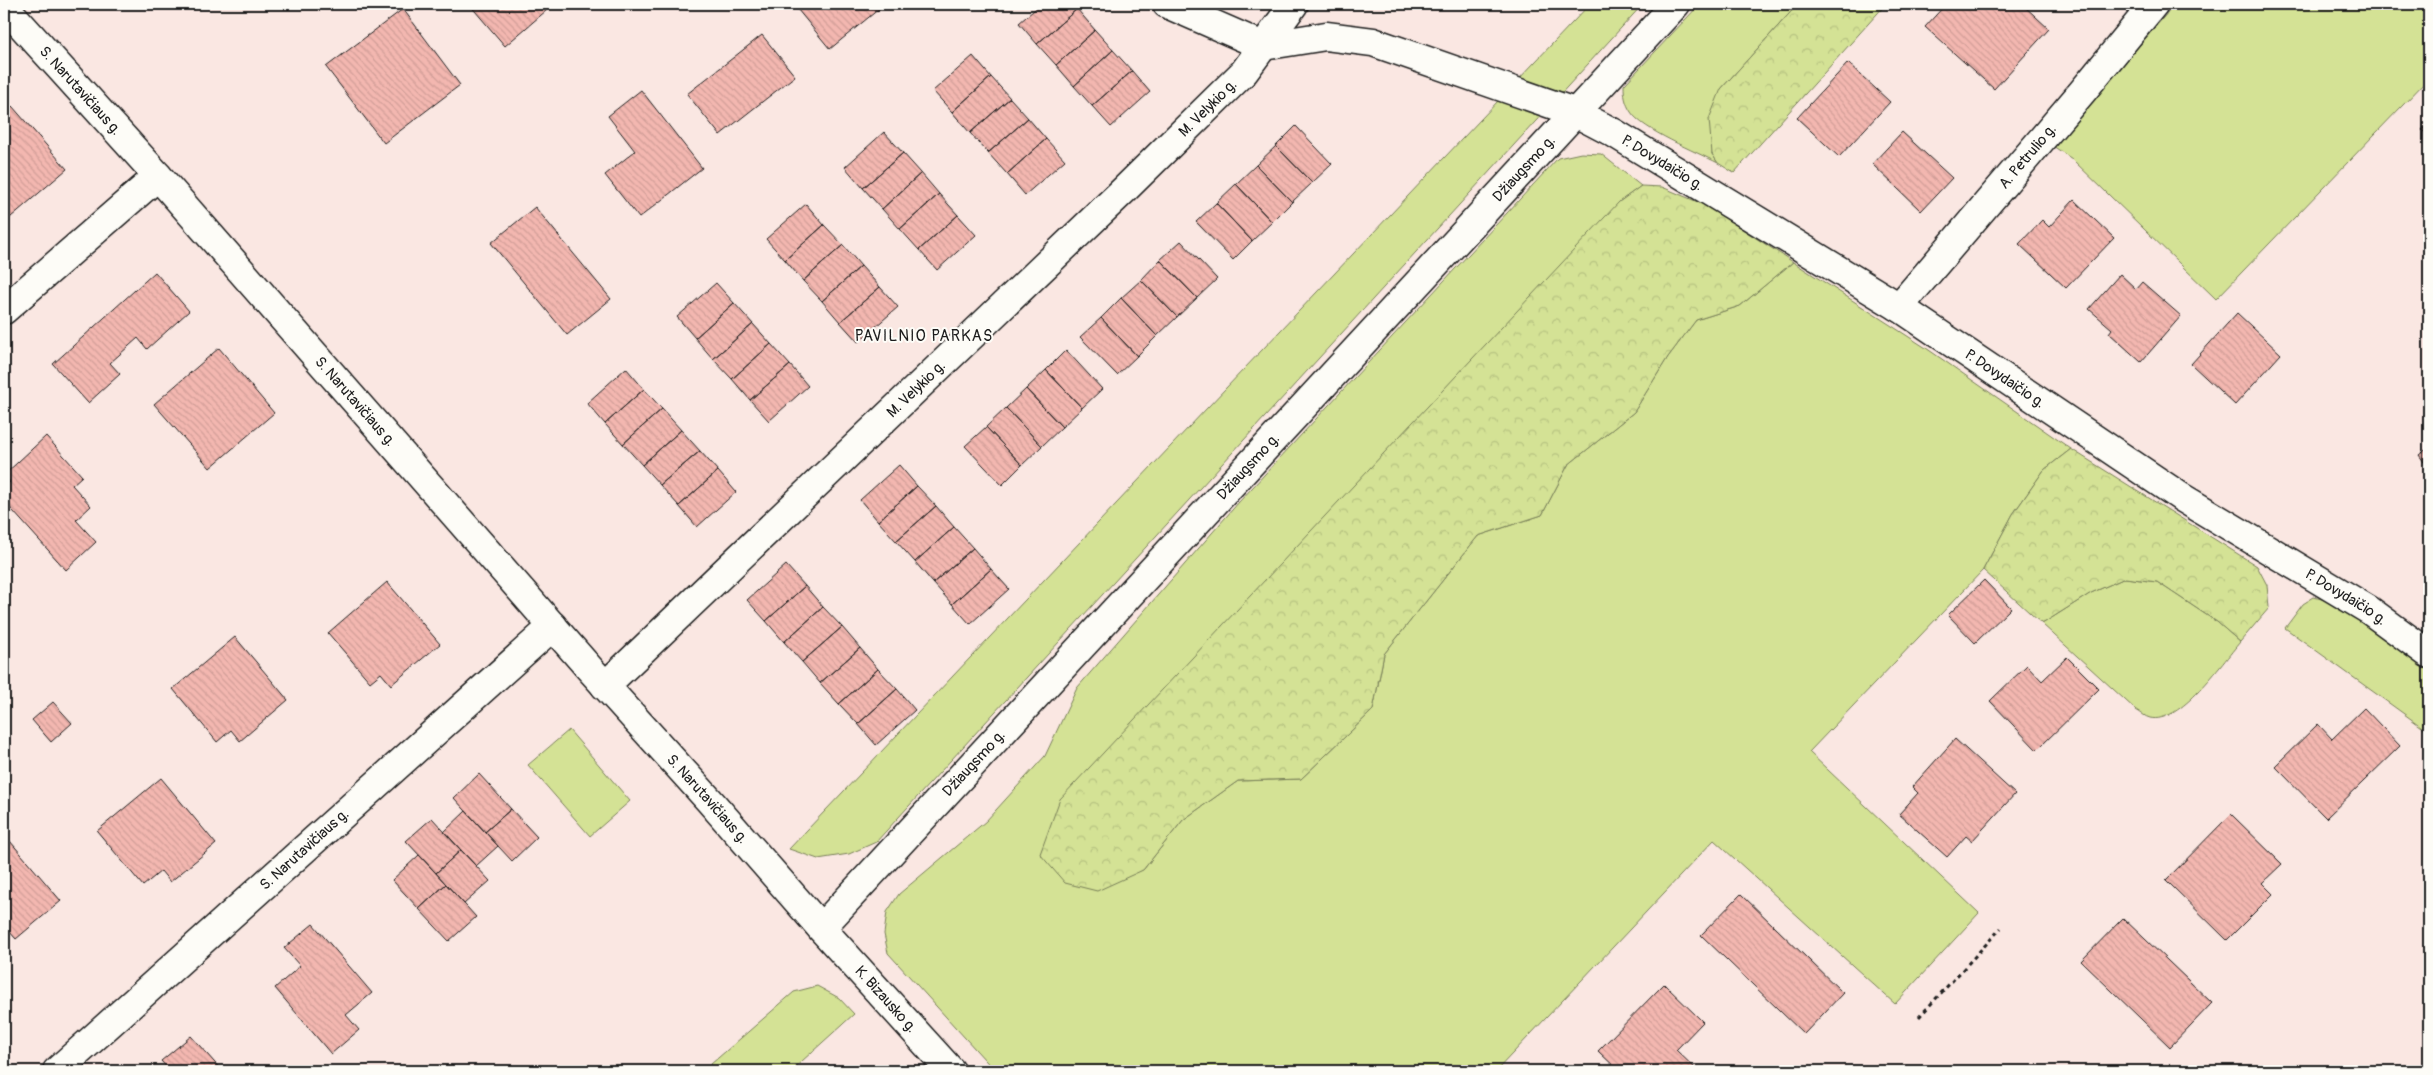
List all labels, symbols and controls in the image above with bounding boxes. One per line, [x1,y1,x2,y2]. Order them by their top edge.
street label: S. Narutavičiaus g. [35,42,125,139]
street label: M. Velykio g. [1175,75,1241,141]
street label: A. Petrulio g. [1995,120,2061,193]
street label: P. Dovydaičio g. [1618,131,1707,195]
street label: Džiaugsmo g. [1489,132,1560,206]
district label: PAVILNIO PARKAS [855,326,993,346]
street label: P. Dovydaičio g. [1961,345,2048,413]
street label: S. Narutavičiaus g. [311,353,400,451]
street label: M. Velykio g. [883,357,950,422]
street label: Džiaugsmo g. [1213,430,1284,504]
street label: P. Dovydaičio g. [2302,565,2390,630]
street label: Džiaugsmo g. [939,726,1009,801]
street label: S. Narutavičiaus g. [662,751,752,848]
street label: S. Narutavičiaus g. [256,805,353,895]
street label: K. Bizausko g. [851,962,921,1037]

